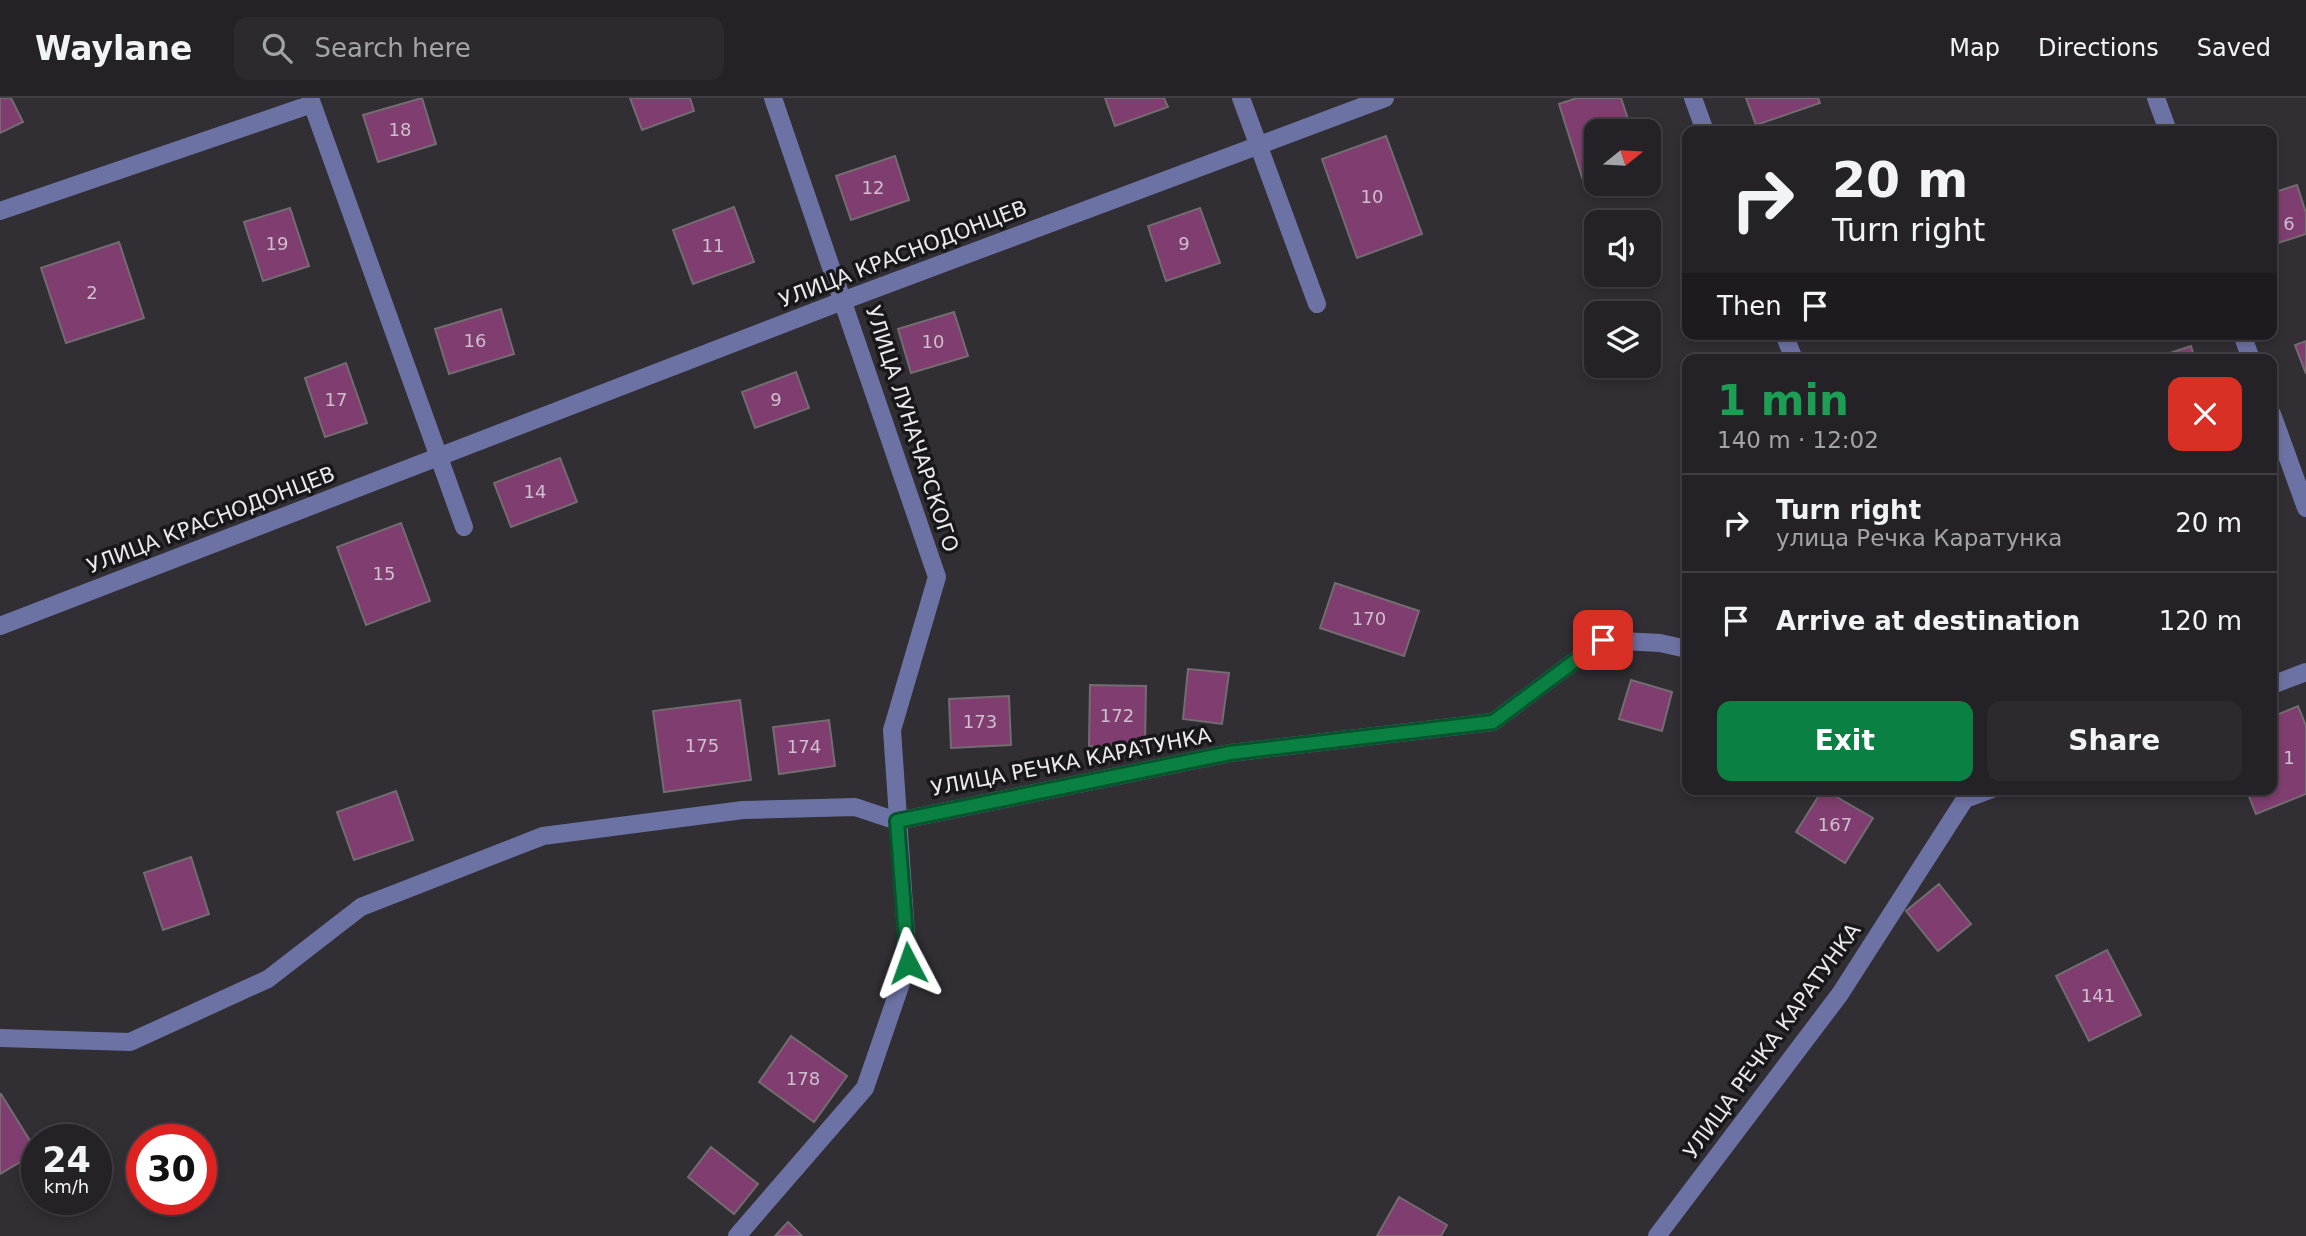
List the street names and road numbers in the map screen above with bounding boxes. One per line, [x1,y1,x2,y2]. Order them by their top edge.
street label: УЛИЦА КРАСНОДОНЦЕВ [776,196,1030,312]
street label: УЛИЦА ЛУНАЧАРСКОГО [861,303,963,555]
street label: УЛИЦА КРАСНОДОНЦЕВ [84,462,338,578]
street label: УЛИЦА РЕЧКА КАРАТУНКА [929,723,1214,801]
street label: УЛИЦА РЕЧКА КАРАТУНКА [1679,918,1866,1163]

